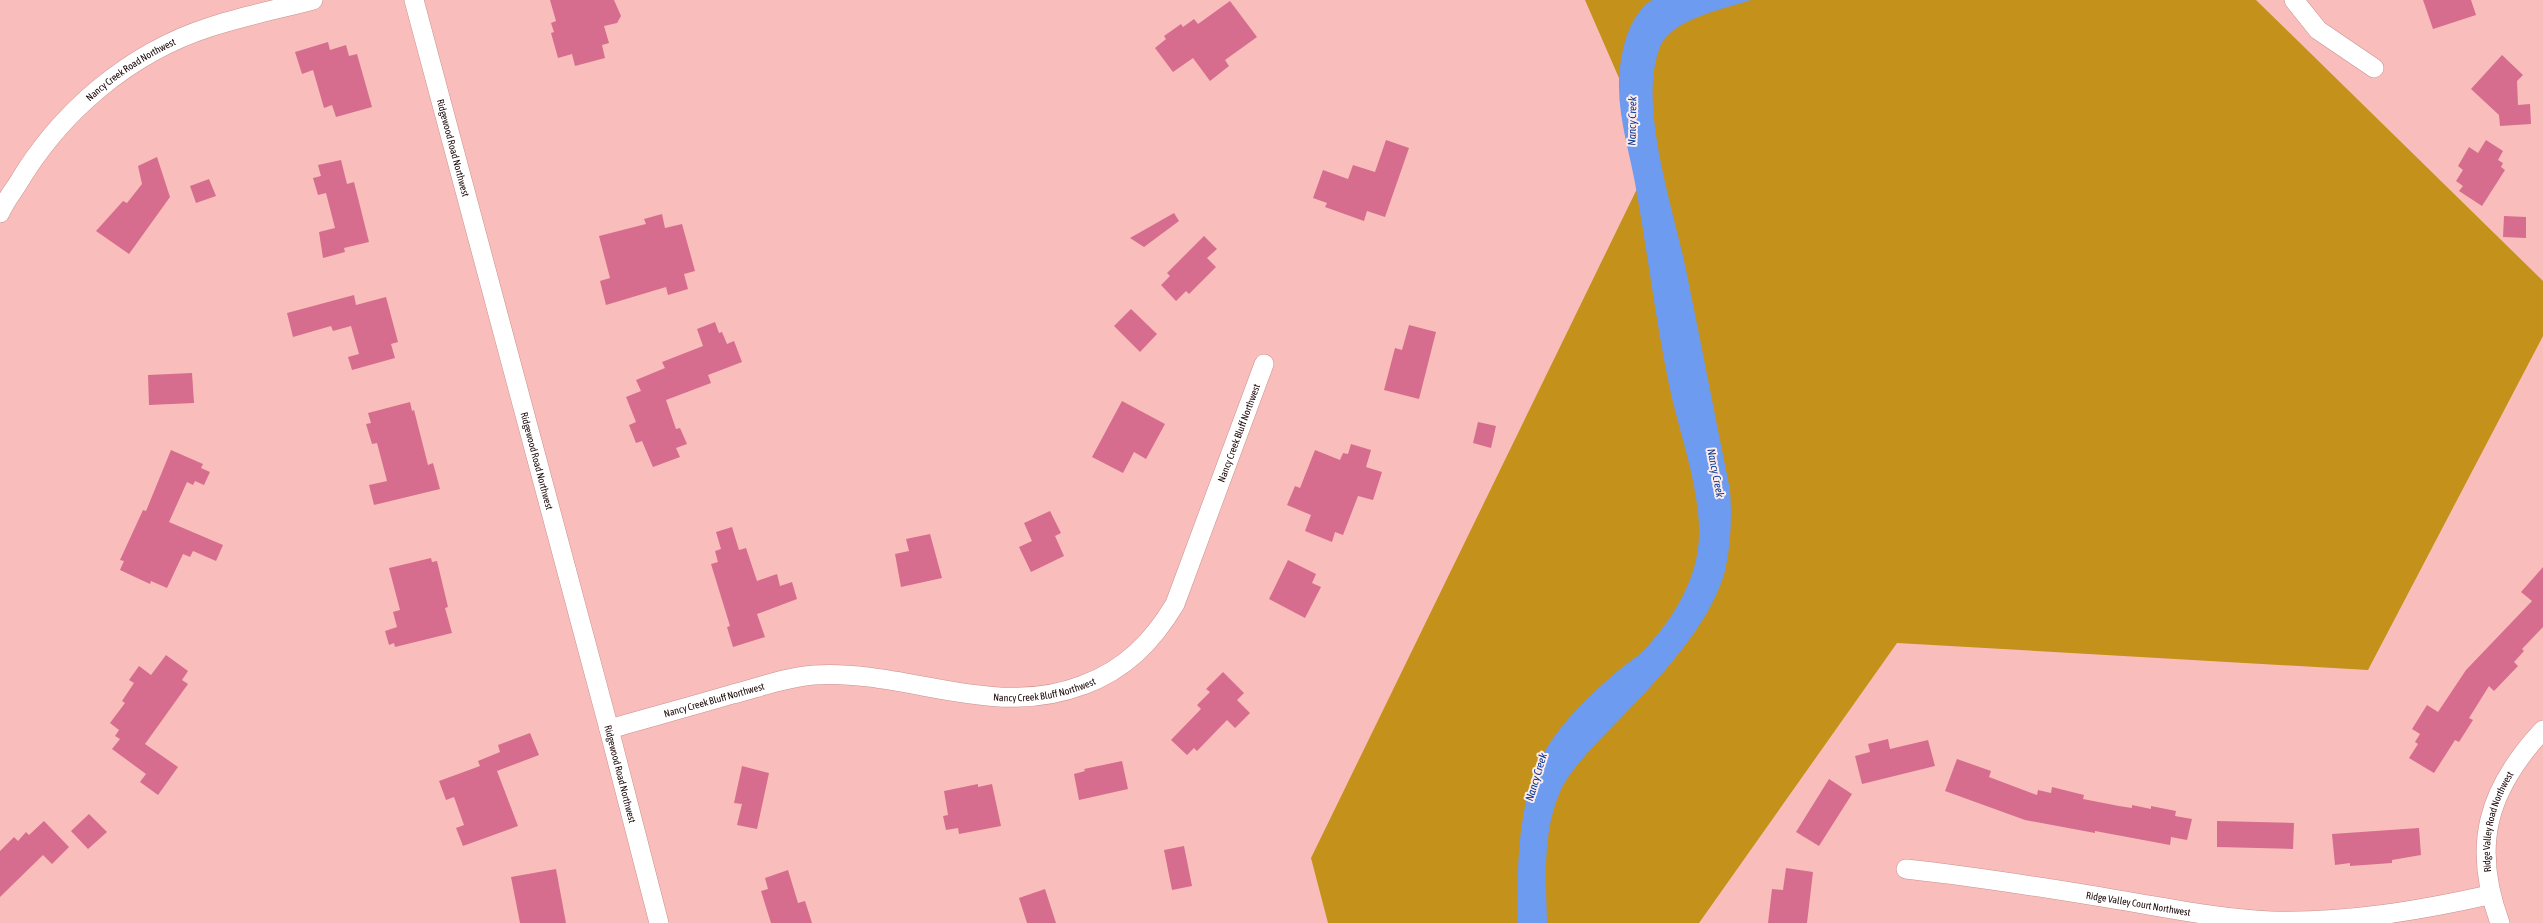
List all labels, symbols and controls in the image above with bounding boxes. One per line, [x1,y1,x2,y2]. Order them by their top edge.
street label: Nancy Creek Road Northwest [84,36,177,103]
water label: Nancy Creek [1626,96,1638,146]
street label: Ridgewood Road Northwest [435,98,471,198]
street label: Nancy Creek Bluff Northwest [1216,382,1262,484]
street label: Ridgewood Road Northwest [518,411,555,511]
water label: Nancy Creek [1705,448,1727,499]
street label: Nancy Creek Bluff Northwest [993,676,1097,703]
street label: Nancy Creek Bluff Northwest [663,680,766,719]
street label: Ridgewood Road Northwest [602,724,638,824]
water label: Nancy Creek [1523,751,1549,802]
street label: Ridge Valley Road Northwest [2481,769,2516,873]
street label: Ridge Valley Court Northwest [2085,890,2191,918]

